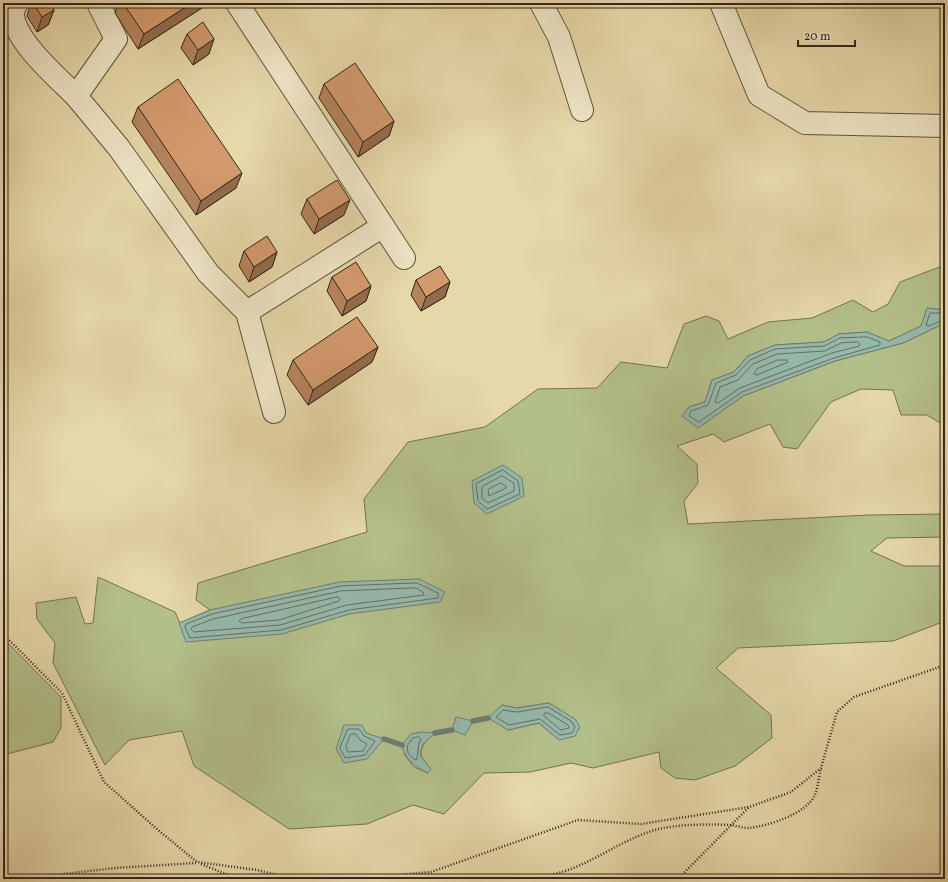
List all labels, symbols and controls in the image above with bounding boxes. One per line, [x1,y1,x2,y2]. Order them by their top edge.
scale bar [798,22,855,48]
text: 20 m [804,29,831,45]

